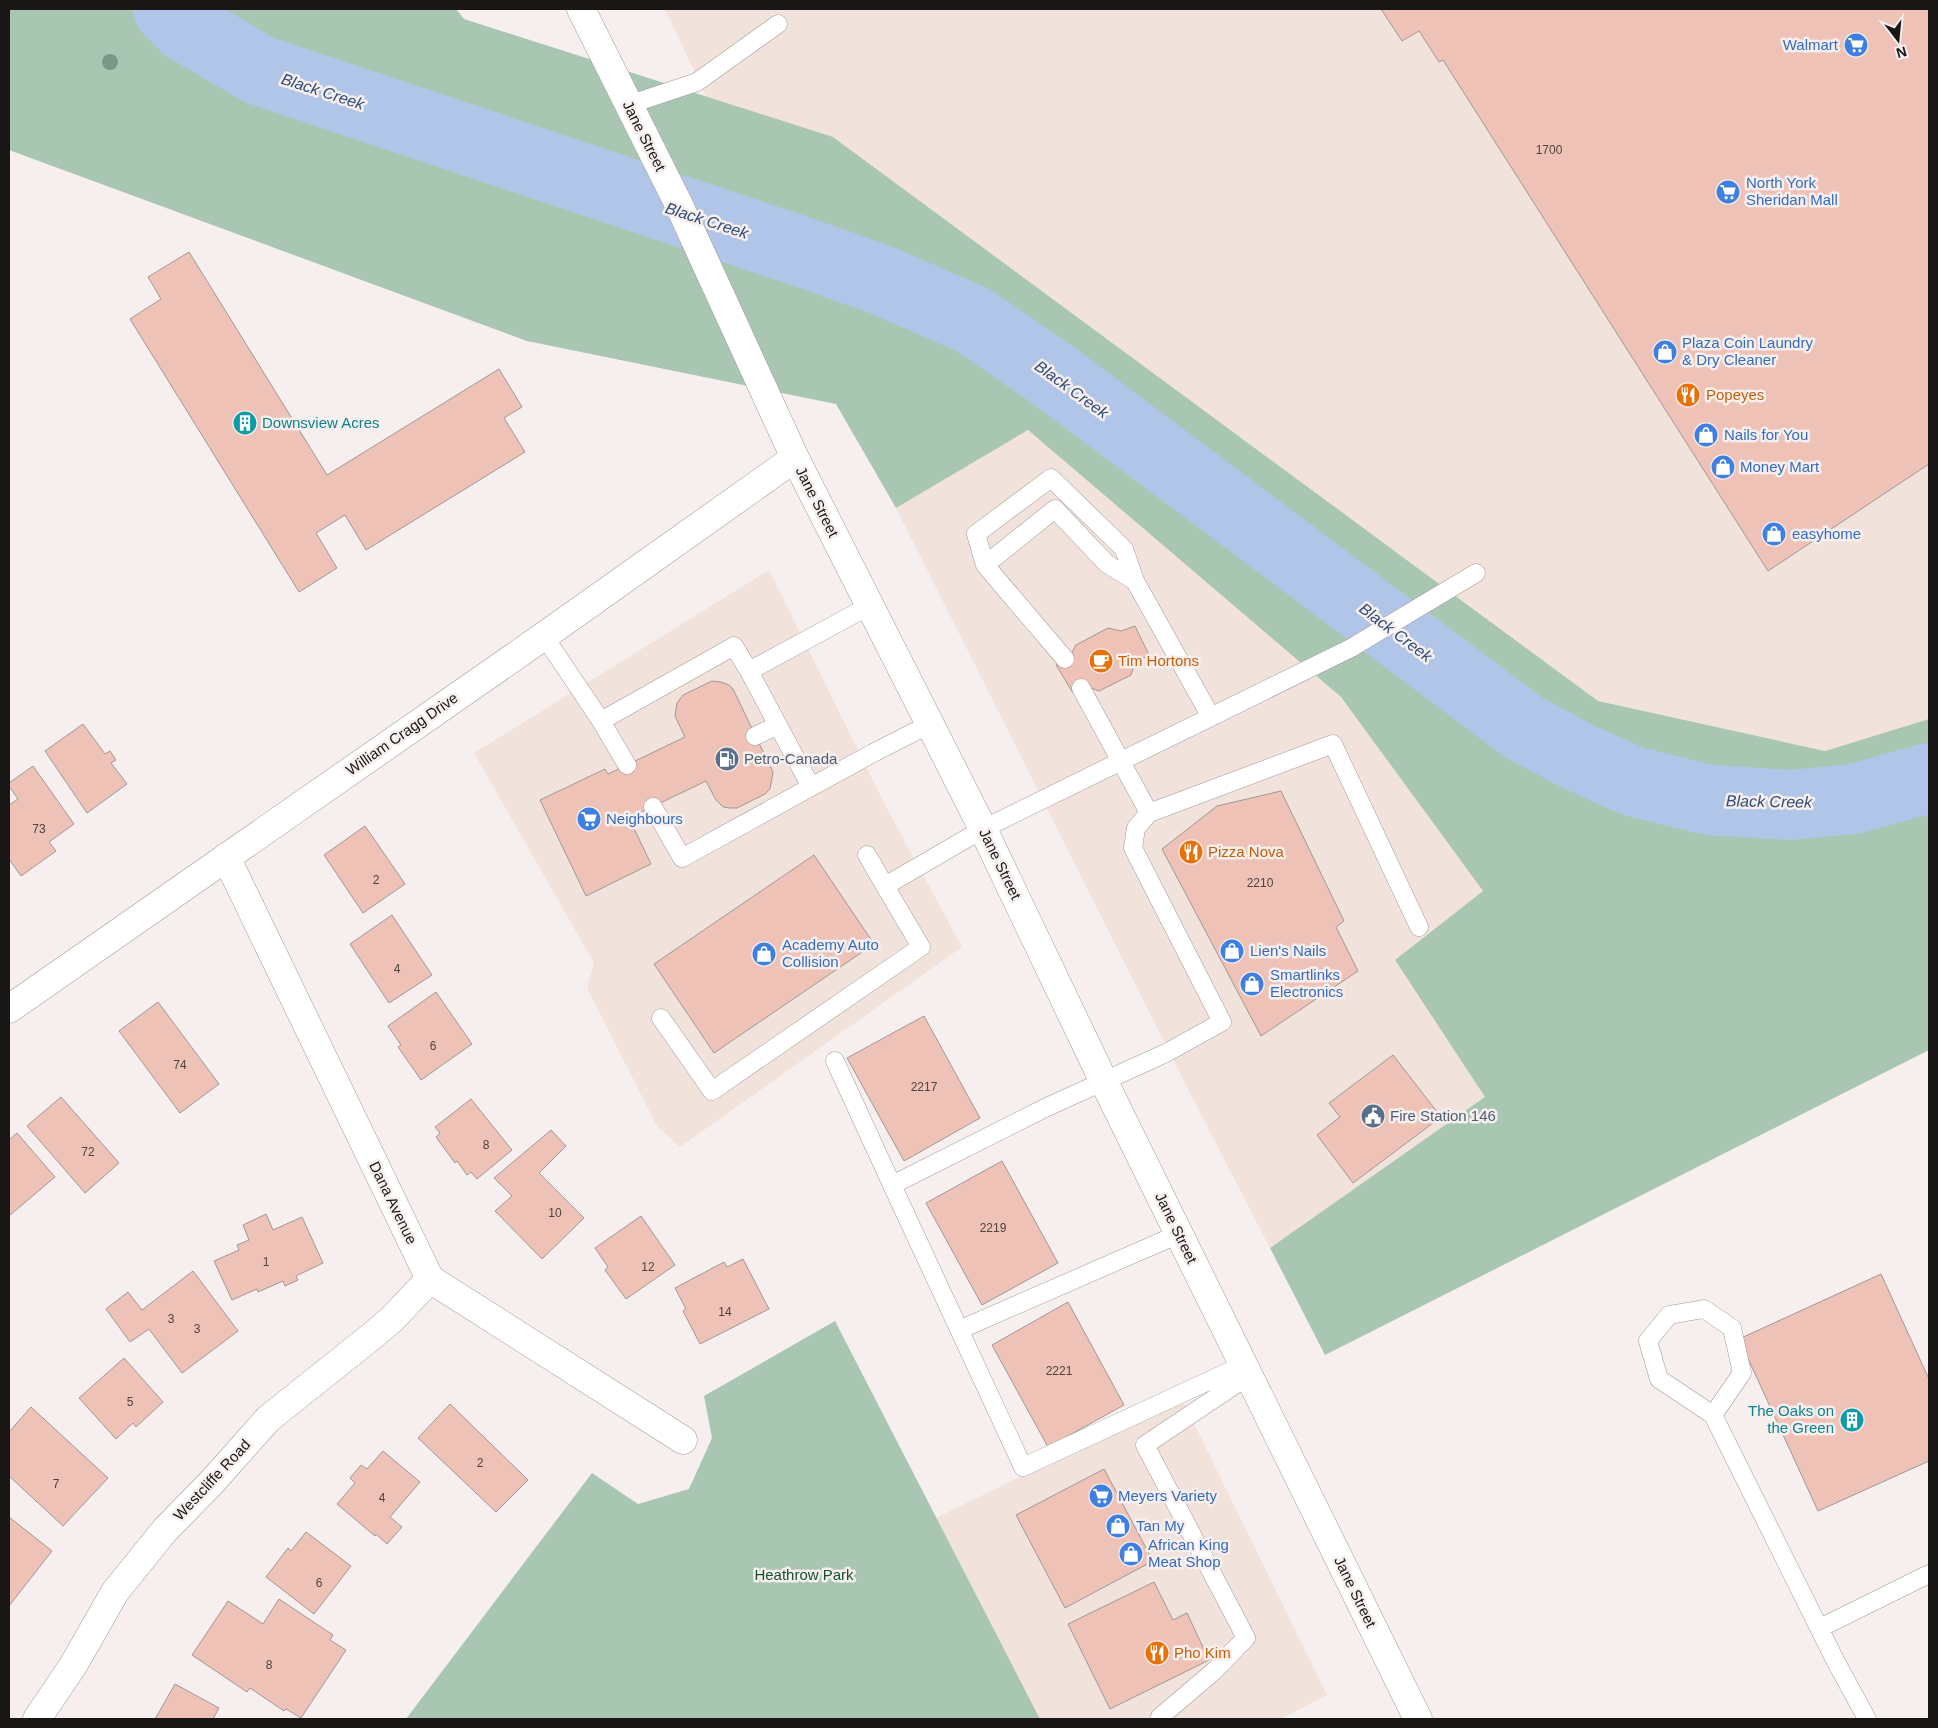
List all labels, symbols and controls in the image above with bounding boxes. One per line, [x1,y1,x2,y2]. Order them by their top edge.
north arrow [1873,15,1923,65]
supermarket icon: Walmart [1843,32,1869,58]
place label: Walmart [1783,36,1839,53]
text: N [1895,43,1909,62]
water label: Black Creek [279,70,367,113]
street label: Jane Street [619,98,670,175]
house number: 1700 [1536,143,1563,157]
place label: North York Sheridan Mall [1746,174,1838,208]
supermarket icon: North York Sheridan Mall [1715,179,1741,205]
water label: Black Creek [663,199,751,242]
place label: Plaza Coin Laundry & Dry Cleaner [1682,334,1813,368]
shop icon: Plaza Coin Laundry & Dry Cleaner [1652,339,1678,365]
water label: Black Creek [1032,357,1112,422]
restaurant icon: Popeyes [1675,382,1701,408]
place label: Popeyes [1706,386,1764,403]
building icon: Downsview Acres [232,410,258,436]
place label: Downsview Acres [262,414,380,431]
shop icon: Nails for You [1693,422,1719,448]
place label: Nails for You [1724,426,1808,443]
shop icon: Money Mart [1710,454,1736,480]
place label: Money Mart [1740,458,1820,475]
street label: Jane Street [792,464,843,541]
shop icon: easyhome [1761,521,1787,547]
place label: easyhome [1792,525,1861,542]
water label: Black Creek [1356,600,1436,666]
cafe icon: Tim Hortons [1088,648,1114,674]
place label: Tim Hortons [1118,652,1199,669]
street label: William Cragg Drive [343,689,461,779]
fuel station icon: Petro-Canada [714,746,740,772]
place label: Petro-Canada [744,750,838,767]
water label: Black Creek [1726,792,1813,811]
supermarket icon: Neighbours [576,806,602,832]
place label: Neighbours [606,810,683,827]
house number: 73 [32,822,46,836]
street label: Jane Street [976,826,1025,903]
restaurant icon: Pizza Nova [1178,839,1204,865]
place label: Pizza Nova [1208,843,1285,860]
house number: 2 [373,873,380,887]
house number: 2210 [1247,876,1274,890]
place label: Academy Auto Collision [782,936,879,970]
shop icon: Lien's Nails [1219,938,1245,964]
shop icon: Academy Auto Collision [751,941,777,967]
place label: Lien's Nails [1250,942,1326,959]
house number: 4 [394,962,401,976]
place label: Smartlinks Electronics [1270,966,1343,1000]
shop icon: Smartlinks Electronics [1239,971,1265,997]
house number: 6 [430,1039,437,1053]
house number: 74 [173,1058,187,1072]
house number: 2217 [911,1080,938,1094]
public building icon: Fire Station 146 [1360,1103,1386,1129]
place label: Fire Station 146 [1390,1107,1496,1124]
house number: 8 [483,1138,490,1152]
house number: 72 [81,1145,95,1159]
street label: Dana Avenue [366,1159,421,1247]
street label: Jane Street [1152,1190,1201,1267]
house number: 10 [548,1206,562,1220]
house number: 2219 [980,1221,1007,1235]
house number: 1 [263,1255,270,1269]
house number: 12 [641,1260,655,1274]
house number: 14 [718,1305,732,1319]
house number: 3 [168,1312,175,1326]
house number: 3 [194,1322,201,1336]
house number: 2221 [1046,1364,1073,1378]
house number: 5 [127,1395,134,1409]
place label: The Oaks on the Green [1748,1402,1834,1436]
building icon: The Oaks on the Green [1839,1407,1865,1433]
street label: Westcliffe Road [170,1436,253,1524]
house number: 2 [477,1456,484,1470]
house number: 7 [53,1477,60,1491]
supermarket icon: Meyers Variety [1088,1483,1114,1509]
place label: Meyers Variety [1118,1487,1217,1504]
house number: 4 [379,1491,386,1505]
shop icon: Tan My [1105,1513,1131,1539]
place label: Tan My [1136,1517,1185,1534]
place label: African King Meat Shop [1148,1536,1229,1570]
shop icon: African King Meat Shop [1118,1541,1144,1567]
street label: Jane Street [1331,1554,1380,1631]
park label: Heathrow Park [754,1566,854,1583]
house number: 6 [316,1576,323,1590]
restaurant icon: Pho Kim [1144,1640,1170,1666]
place label: Pho Kim [1174,1644,1231,1661]
house number: 8 [266,1658,273,1672]

